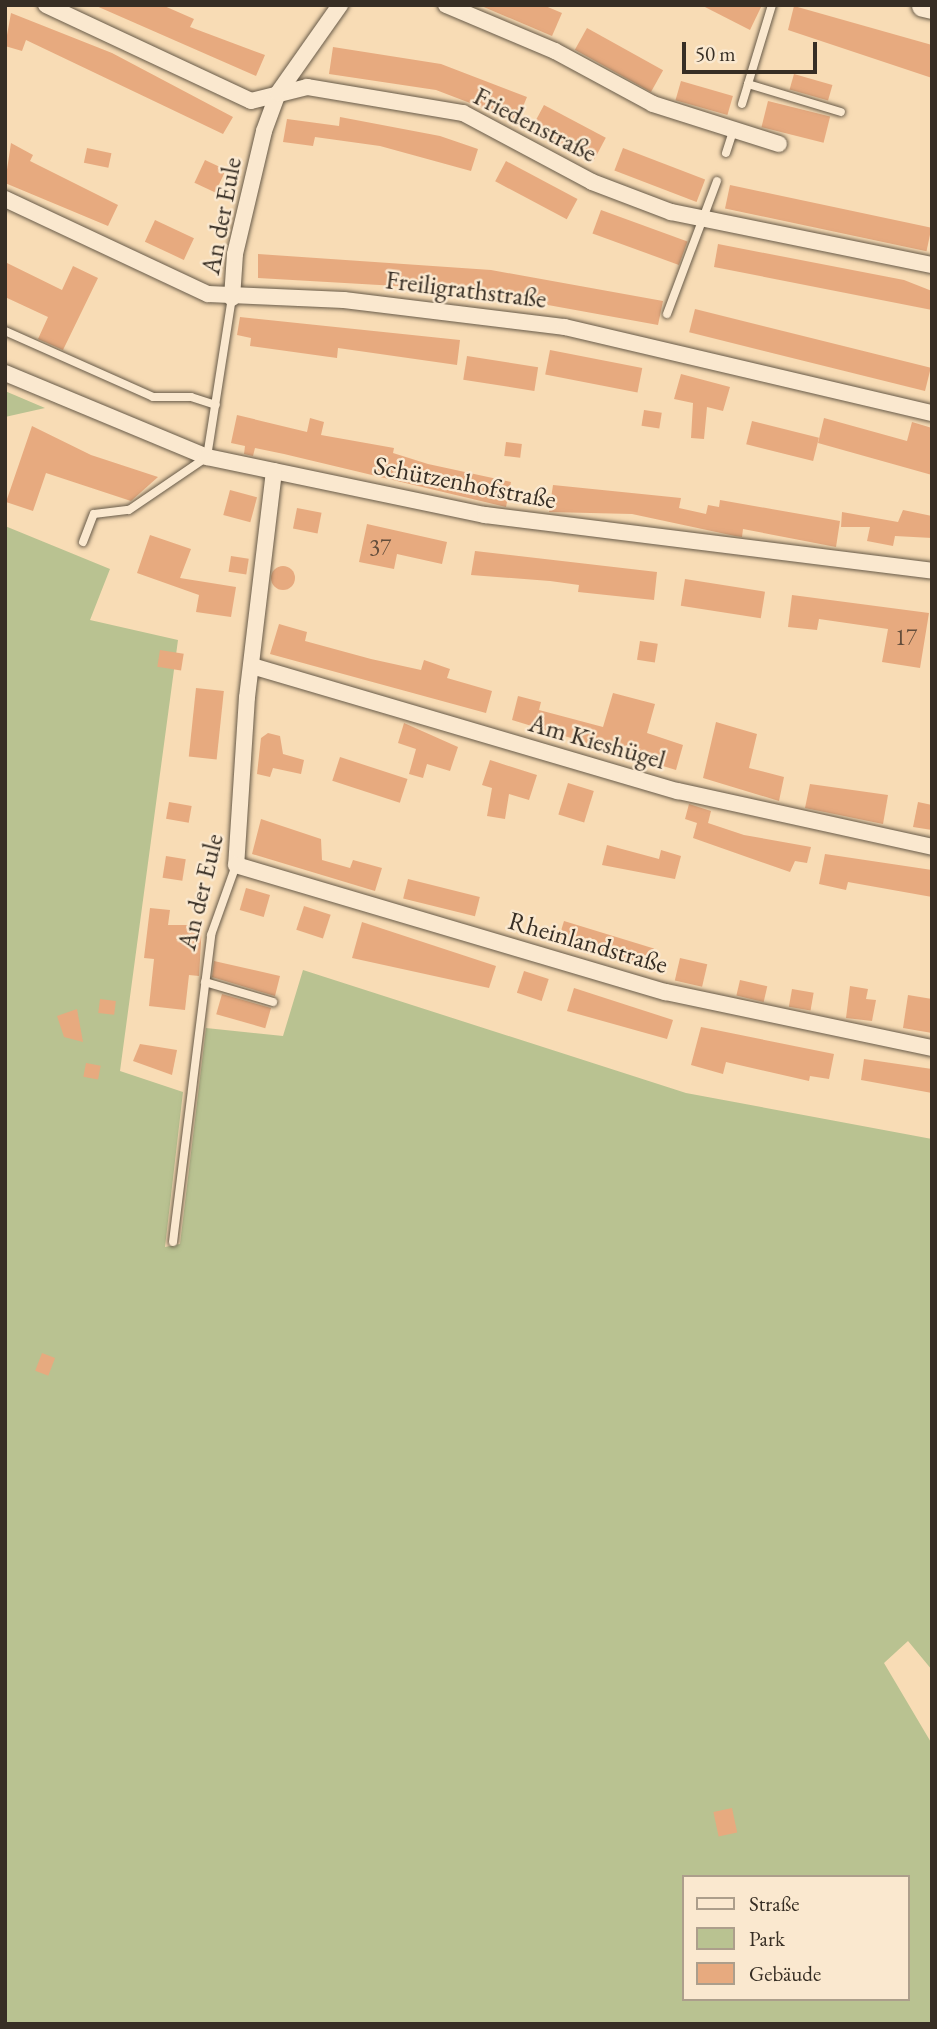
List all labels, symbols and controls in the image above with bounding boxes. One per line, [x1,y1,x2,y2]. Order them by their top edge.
scale bar [685,28,820,72]
text: 50 m [695,40,736,67]
street label: Friedenstraße [468,81,602,169]
street label: An der Eule [195,155,249,277]
street label: Freiligrathstraße [384,265,548,315]
street label: Schützenhofstraße [371,450,559,516]
house number: 37 [369,533,391,561]
house number: 17 [895,623,917,651]
street label: Am Kieshügel [525,708,669,776]
street label: An der Eule [171,831,231,953]
street label: Rheinlandstraße [505,905,671,981]
legend [682,1875,909,2001]
text: Straße [749,1890,800,1917]
text: Park [749,1925,785,1952]
text: Gebäude [749,1960,821,1987]

